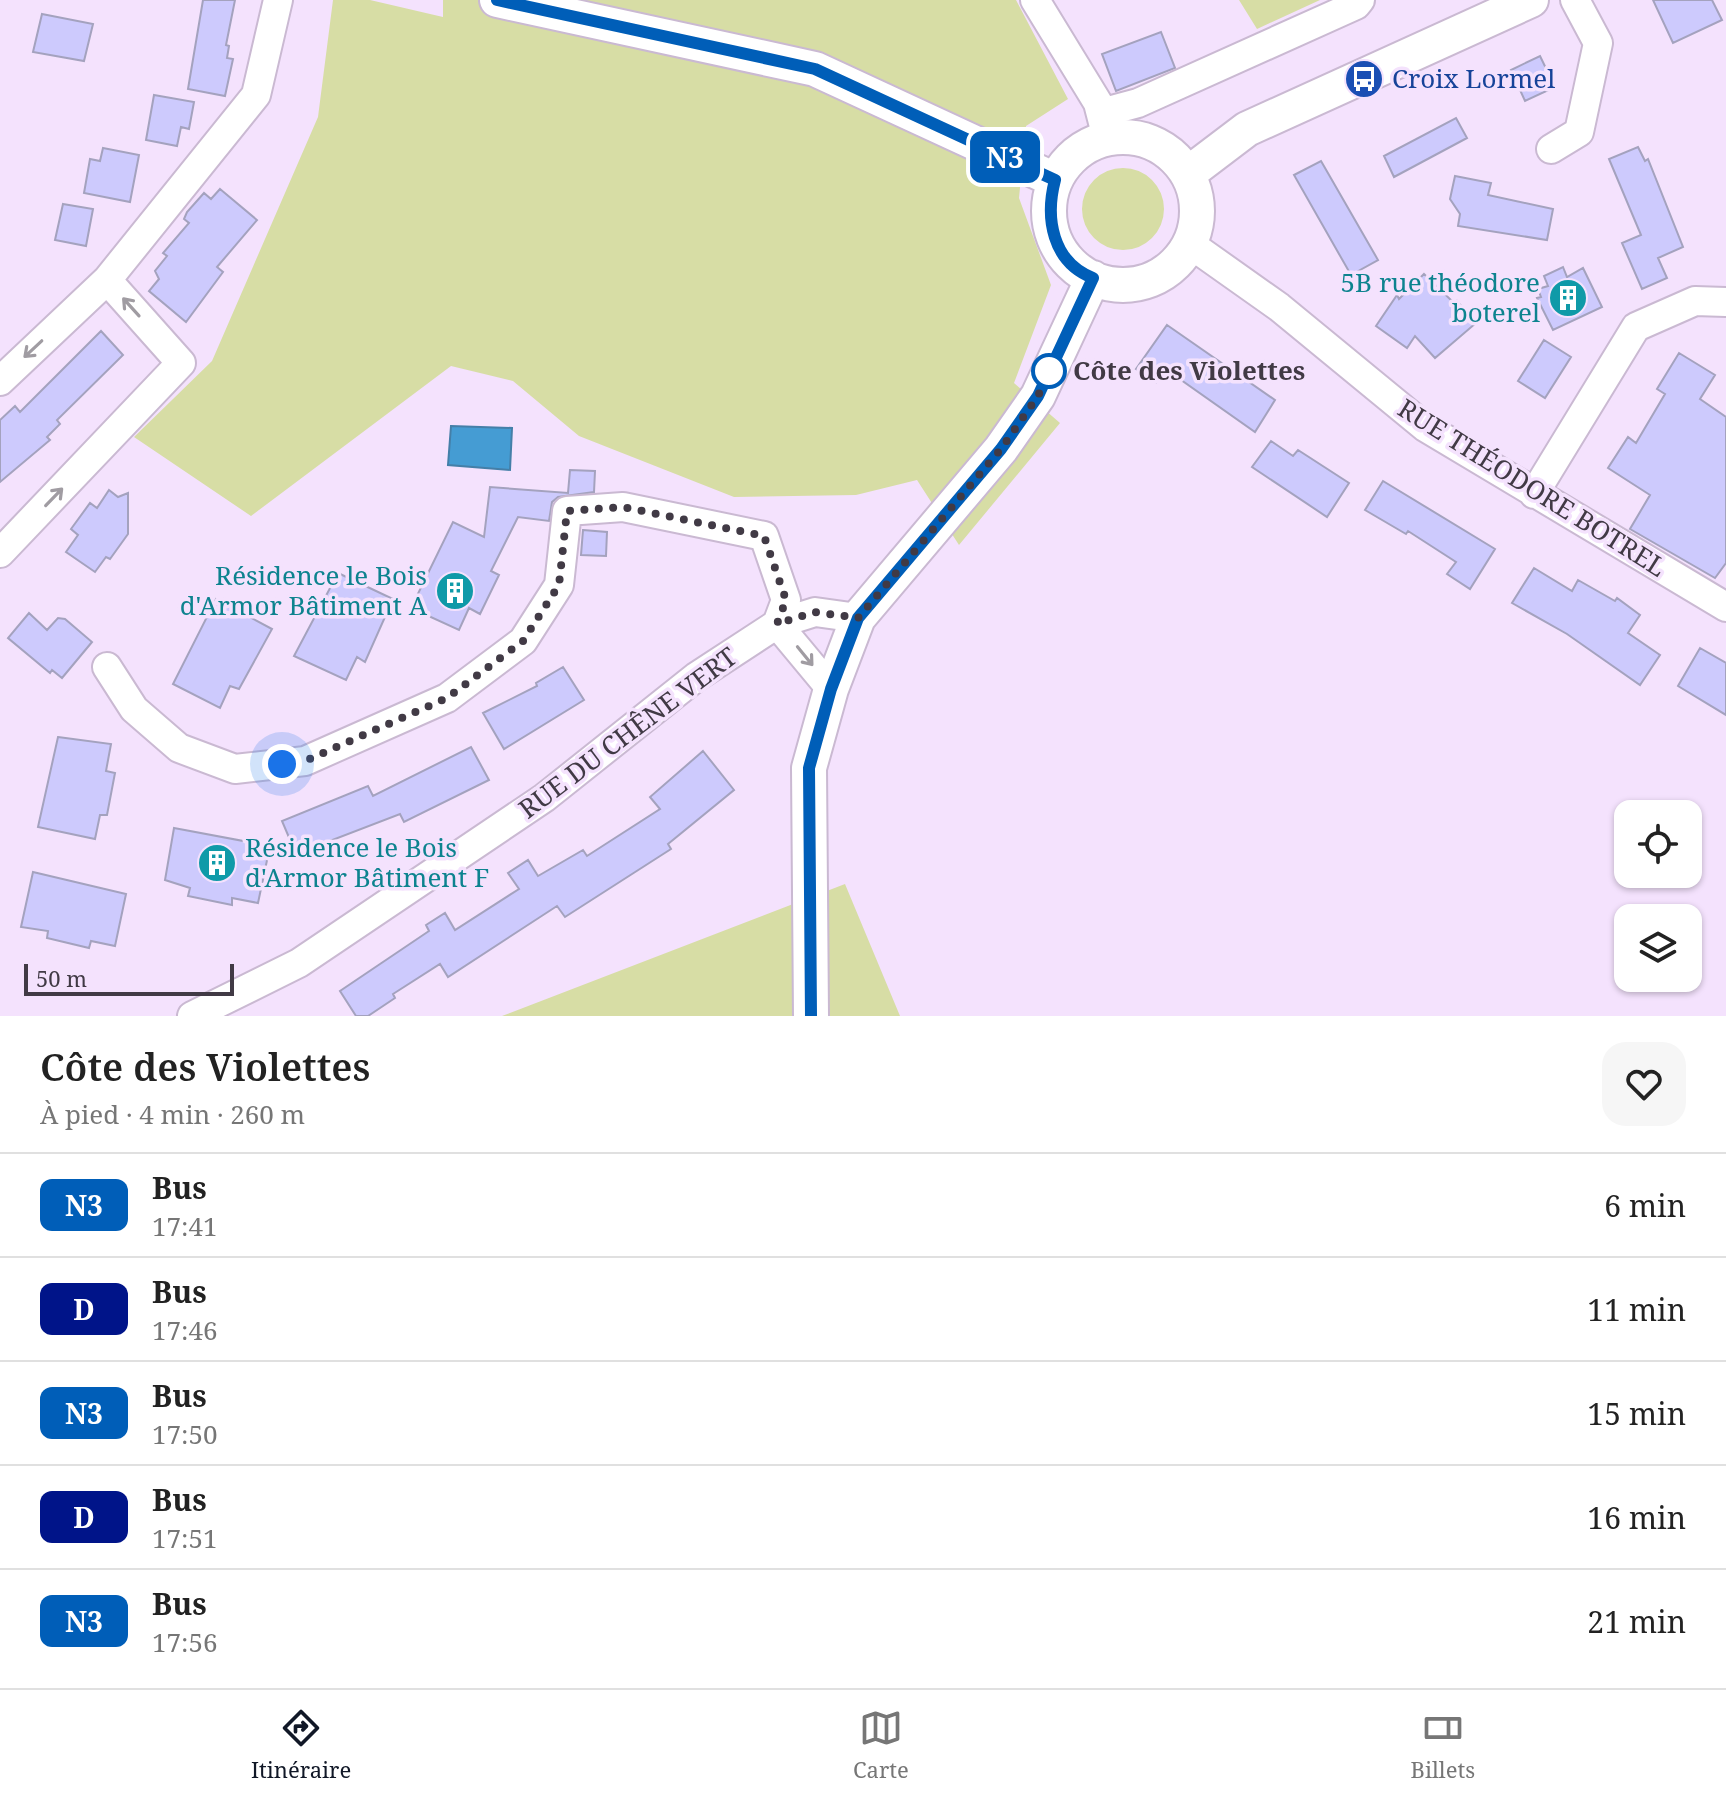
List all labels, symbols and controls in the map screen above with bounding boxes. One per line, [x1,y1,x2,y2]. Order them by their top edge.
bus stop icon: Croix Lormel [1343,58,1385,100]
place label: Croix Lormel [1392,60,1555,96]
line badge: N3 [969,131,1041,183]
text: N3 [986,138,1024,176]
place label: 5B rue théodore boterel [1341,264,1540,330]
building icon: 5B rue théodore boterel [1547,277,1589,319]
one-way arrow [123,297,141,317]
one-way arrow [23,340,43,359]
place label: Côte des Violettes [1073,352,1305,388]
marker: Côte des Violettes [1032,354,1066,388]
street label: RUE THÉODORE BOTREL [1392,390,1673,585]
one-way arrow [44,487,63,507]
place label: Résidence le Bois d'Armor Bâtiment A [180,557,428,623]
building icon: Résidence le Bois d'Armor Bâtiment A [434,570,476,612]
street label: RUE DU CHÊNE VERT [511,638,744,826]
one-way arrow [796,645,813,666]
your location [262,744,302,784]
map controls [1614,800,1702,992]
button: locate [1614,800,1702,888]
place label: Résidence le Bois d'Armor Bâtiment F [245,829,489,895]
building icon: Résidence le Bois d'Armor Bâtiment F [196,842,238,884]
button: layers [1614,904,1702,992]
scale bar [24,960,234,996]
text: 50 m [36,963,87,993]
text: Côte des Violettes [40,1040,370,1092]
button: heart [1602,1042,1686,1126]
text: À pied · 4 min · 260 m [40,1096,305,1132]
text: Bus [152,1167,207,1208]
text: 6 min [1604,1185,1686,1226]
text: N3 [65,1186,103,1224]
text: 17:41 [152,1208,218,1244]
text: Bus [152,1271,207,1312]
text: 11 min [1587,1289,1686,1330]
text: D [73,1290,95,1328]
text: 17:46 [152,1312,218,1348]
text: Bus [152,1375,207,1416]
text: 15 min [1587,1393,1686,1434]
text: N3 [65,1394,103,1432]
text: 17:50 [152,1416,218,1452]
text: Bus [152,1479,207,1520]
text: 16 min [1587,1497,1686,1538]
text: D [73,1498,95,1536]
text: 17:51 [152,1520,218,1556]
text: Bus [152,1583,207,1624]
text: 21 min [1587,1601,1686,1642]
text: N3 [65,1602,103,1640]
text: 17:56 [152,1624,218,1660]
tab: Itinéraire [251,1706,351,1784]
tab: Carte [853,1706,909,1784]
tab: Billets [1411,1706,1475,1784]

